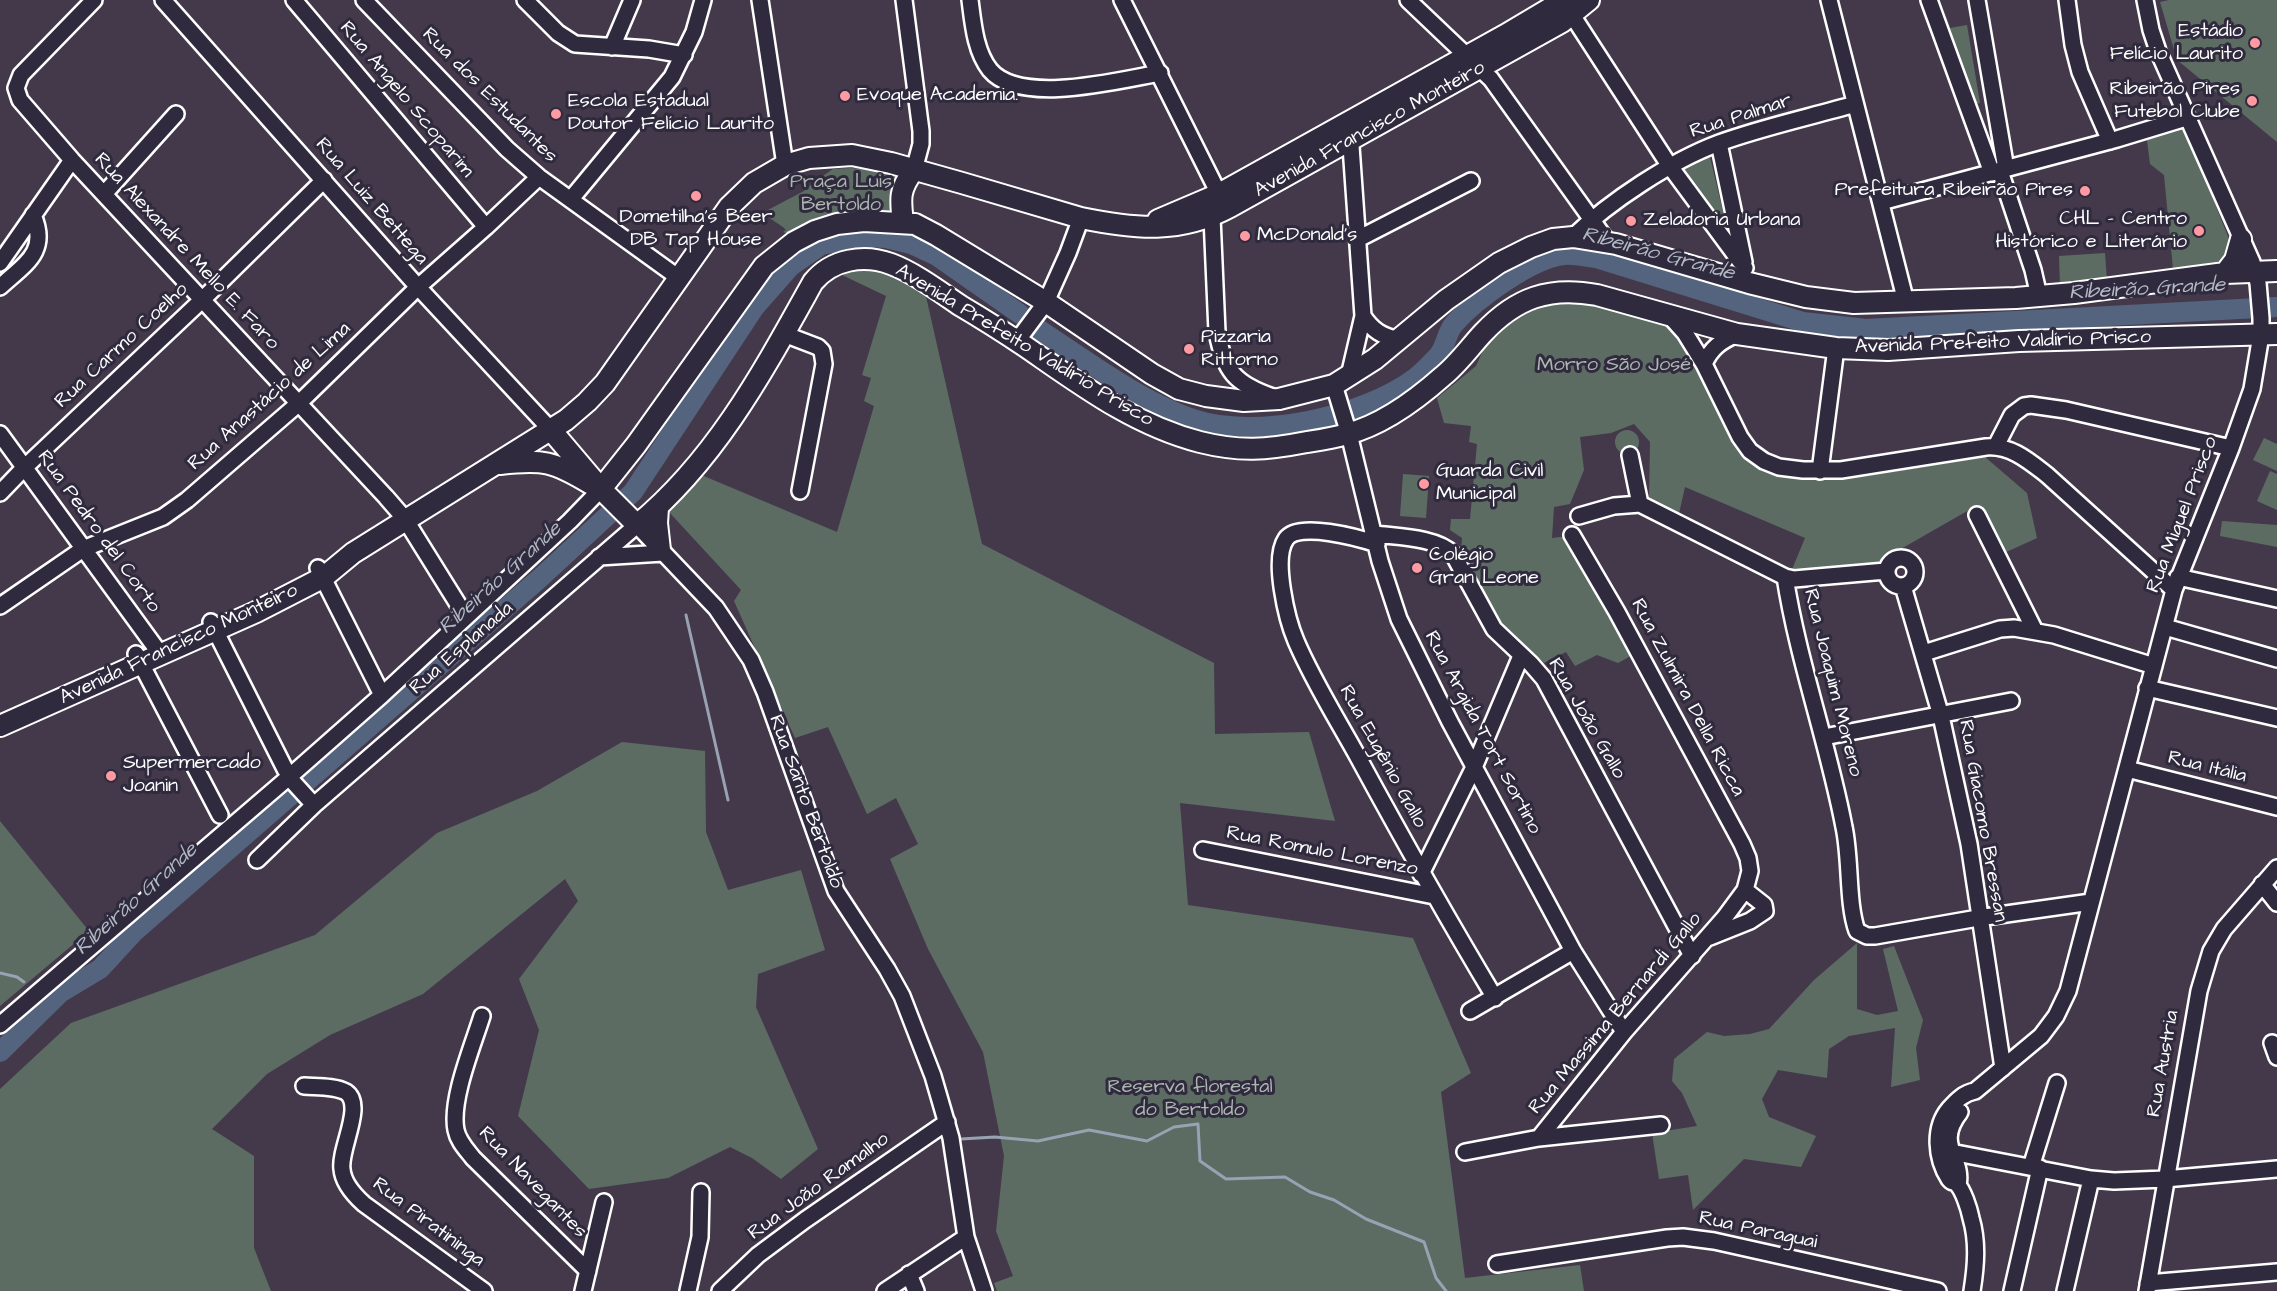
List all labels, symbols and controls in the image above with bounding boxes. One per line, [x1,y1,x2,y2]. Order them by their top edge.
street label: Rua Angelo Scoparim [334,17,478,183]
place label: Estádio Felício Laurito [2110,20,2243,67]
street label: Rua dos Estudantes [416,23,562,169]
marker: Estádio Felício Laurito [2248,36,2262,50]
street label: Avenida Francisco Monteiro [1250,56,1490,204]
place label: Ribeirão Pires Futebol Clube [2109,78,2240,125]
place label: Evoque Academia. [857,84,1018,108]
marker: Evoque Academia. [838,89,852,103]
street label: Rua Palmar [1687,89,1795,145]
place label: Escola Estadual Doutor Felício Laurito [568,90,774,137]
marker: Ribeirão Pires Futebol Clube [2245,94,2259,108]
marker: Escola Estadual Doutor Felício Laurito [549,107,563,121]
street label: Rua Luiz Bettega [309,134,433,270]
street label: Rua Alexandre Mello E. Faro [88,148,284,356]
park label: Praça Luis Bertoldo [790,171,892,218]
place label: Prefeitura Ribeirão Pires [1835,179,2073,203]
marker: Prefeitura Ribeirão Pires [2078,184,2092,198]
marker: Dometilha's Beer DB Tap House [689,189,703,203]
place label: Dometilha's Beer DB Tap House [619,206,773,253]
place label: CHL - Centro Histórico e Literário [1995,208,2187,255]
place label: Zeladoria Urbana [1643,209,1800,233]
marker: Zeladoria Urbana [1624,214,1638,228]
water label: Ribeirão Grande [1579,223,1737,287]
place label: McDonald's [1257,224,1357,248]
marker: CHL - Centro Histórico e Literário [2192,224,2206,238]
marker: McDonald's [1238,229,1252,243]
street label: Avenida Prefeito Valdírio Prisco [891,259,1157,433]
water label: Ribeirão Grande [2068,273,2226,307]
street label: Rua Carmo Coelho [50,278,194,414]
street label: Rua Anastácio de Lima [184,318,356,476]
place label: Pizzaria Rittorno [1201,326,1278,373]
street label: Avenida Prefeito Valdírio Prisco [1854,326,2152,360]
marker: Pizzaria Rittorno [1182,342,1196,356]
park label: Morro São José [1537,354,1691,378]
street label: Rua Miguel Prisco [2142,434,2224,596]
street label: Rua Pedro del Corto [31,446,165,618]
place label: Guarda Civil Municipal [1436,460,1543,507]
marker: Guarda Civil Municipal [1417,477,1431,491]
water label: Ribeirão Grande [434,517,568,641]
place label: Colégio Gran Leone [1429,544,1539,591]
marker: Colégio Gran Leone [1410,561,1424,575]
street label: Avenida Francisco Monteiro [56,579,302,711]
street label: Rua Joaquim Moreno [1797,587,1867,779]
street label: Rua Zulmira Della Ricca [1625,595,1749,801]
street label: Rua Esplanada [405,597,519,701]
street label: Rua Argida Tort Sortino [1418,627,1546,839]
street label: Rua João Gallo [1542,654,1630,784]
street label: Rua Eugênio Gallo [1333,681,1431,833]
street label: Rua Santo Bertoldo [762,712,848,892]
street label: Rua Giacomo Bressan [1952,718,2012,924]
street label: Rua Itália [2165,747,2249,789]
place label: Supermercado Joanin [123,752,261,799]
marker: Supermercado Joanin [104,769,118,783]
street label: Rua Romulo Lorenzo [1224,822,1420,882]
water label: Ribeirão Grande [70,838,204,962]
street label: Rua Massima Bernardi Gallo [1524,908,1708,1120]
street label: Rua Austria [2143,1009,2185,1119]
park label: Reserva florestal do Bertoldo [1107,1076,1273,1123]
street label: Rua Navegantes [473,1122,591,1244]
street label: Rua João Ramalho [744,1128,894,1246]
street label: Rua Piratininga [367,1173,489,1273]
street label: Rua Paraguai [1697,1207,1819,1255]

